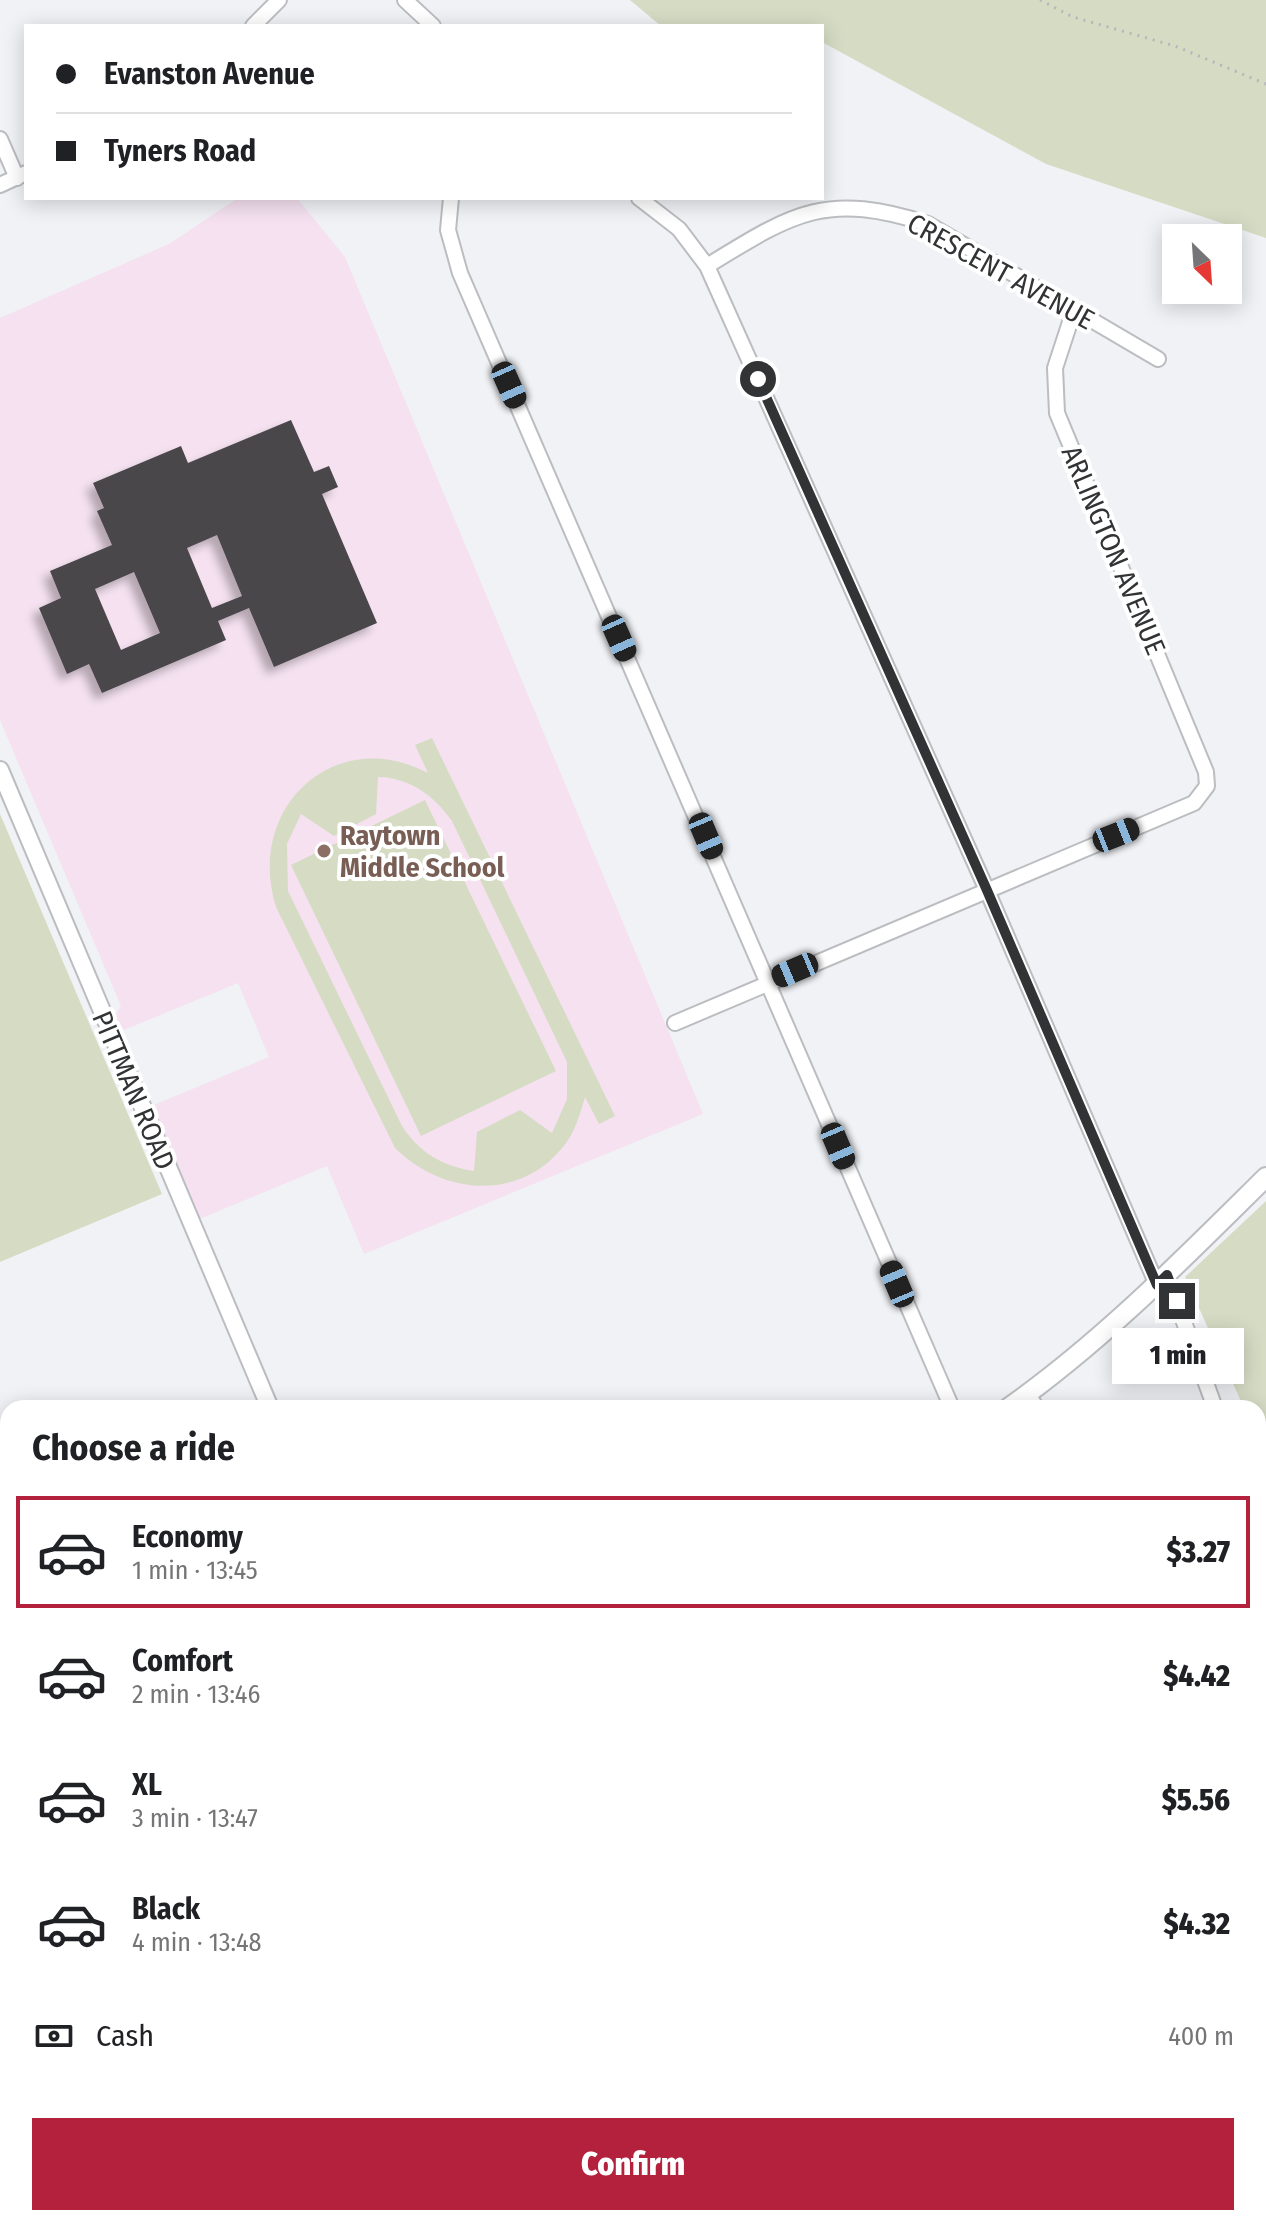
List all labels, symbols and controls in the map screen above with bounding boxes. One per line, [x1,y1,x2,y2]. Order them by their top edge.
text: Evanston Avenue [104,56,315,92]
text: Tyners Road [104,133,256,169]
street label: CRESCENT AVENUE [902,206,1100,336]
north arrow [1162,224,1242,304]
map controls [1162,224,1242,304]
car [488,358,530,412]
route start [740,361,776,397]
street label: ARLINGTON AVENUE [1055,441,1172,660]
car [598,611,640,665]
car [686,809,726,863]
car [1089,815,1143,855]
place label: Raytown Middle School [340,819,505,884]
marker: Raytown Middle School [315,842,333,860]
car [768,950,822,990]
street label: PITTMAN ROAD [85,1006,182,1174]
car [818,1119,858,1173]
car [877,1257,917,1311]
route end [1159,1283,1195,1319]
callout: 1 min [1111,1329,1243,1385]
text: 1 min [1150,1340,1206,1371]
text: Choose a ride [32,1426,235,1470]
icon: car [36,1516,108,1588]
text: Economy [132,1519,243,1555]
text: $3.27 [1167,1534,1230,1570]
text: 1 min · 13:45 [132,1555,258,1586]
icon: car [36,1640,108,1712]
text: Comfort [132,1643,233,1679]
text: $4.42 [1163,1658,1230,1694]
text: 2 min · 13:46 [132,1679,260,1710]
icon: car [36,1764,108,1836]
text: XL [132,1767,162,1803]
text: $5.56 [1162,1782,1230,1818]
text: 3 min · 13:47 [132,1803,258,1834]
icon: car [36,1888,108,1960]
text: Black [132,1891,200,1927]
text: $4.32 [1163,1906,1230,1942]
text: 4 min · 13:48 [132,1927,262,1958]
icon: cash [32,2014,76,2058]
text: Cash [96,2018,154,2054]
text: 400 m [1168,2021,1234,2052]
button: Confirm [32,2118,1234,2210]

